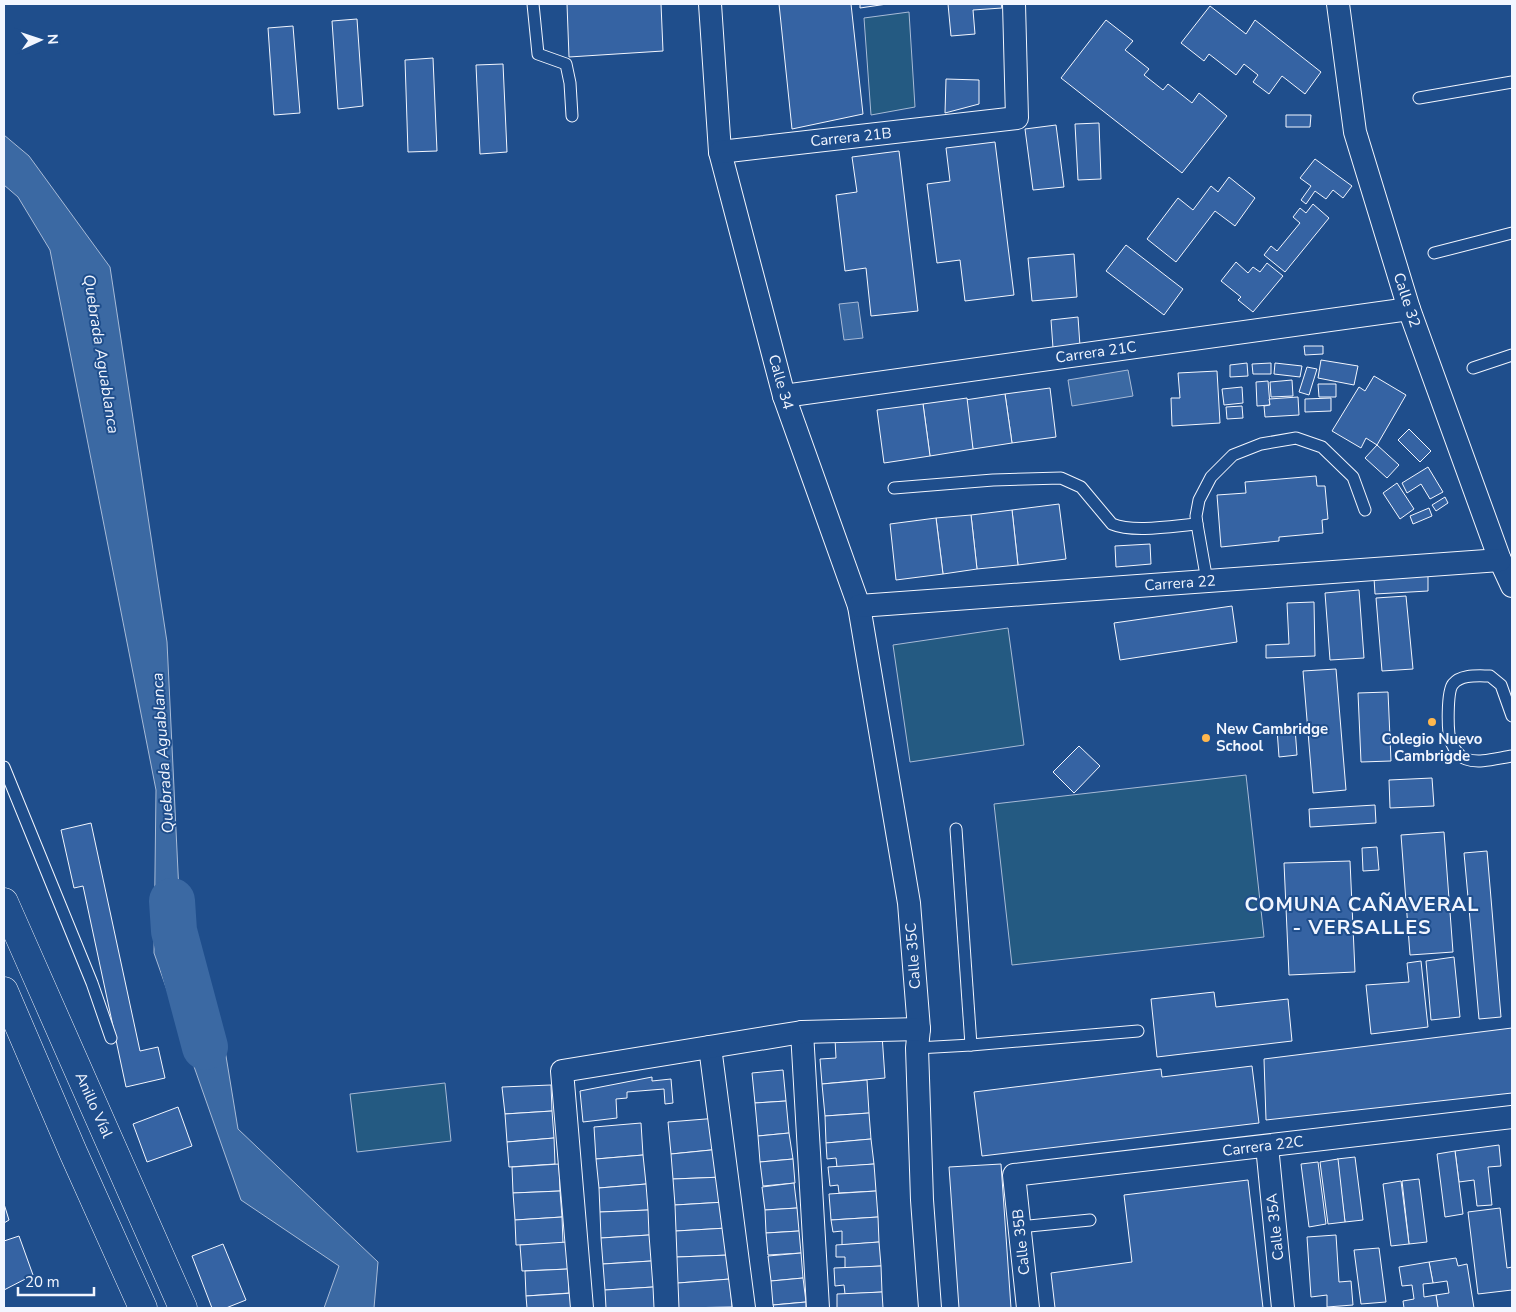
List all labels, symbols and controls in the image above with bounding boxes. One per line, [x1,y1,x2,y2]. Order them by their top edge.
north arrow [15,15,65,65]
text: N [43,34,62,45]
street label: Carrera 21B [809,123,893,151]
street label: Calle 32 [1389,270,1425,330]
water label: Quebrada Aguablanca [78,273,124,435]
street label: Carrera 21C [1054,336,1138,368]
street label: Calle 34 [764,352,798,412]
street label: Carrera 22 [1144,571,1216,595]
water label: Quebrada Aguablanca [146,672,180,834]
marker: Colegio Nuevo Cambrigde [1426,716,1438,728]
place label: New Cambridge School [1216,719,1328,756]
place label: Colegio Nuevo Cambrigde [1381,729,1483,766]
marker: New Cambridge School [1200,732,1212,744]
district label: COMUNA CAÑAVERAL - VERSALLES [1245,891,1479,941]
street label: Calle 35C [901,922,925,990]
street label: Anillo Víal [71,1069,118,1142]
street label: Carrera 22C [1221,1131,1305,1161]
street label: Calle 35A [1262,1192,1288,1262]
street label: Calle 35B [1008,1208,1034,1276]
scale bar [18,1264,94,1296]
text: 20 m [25,1272,60,1292]

